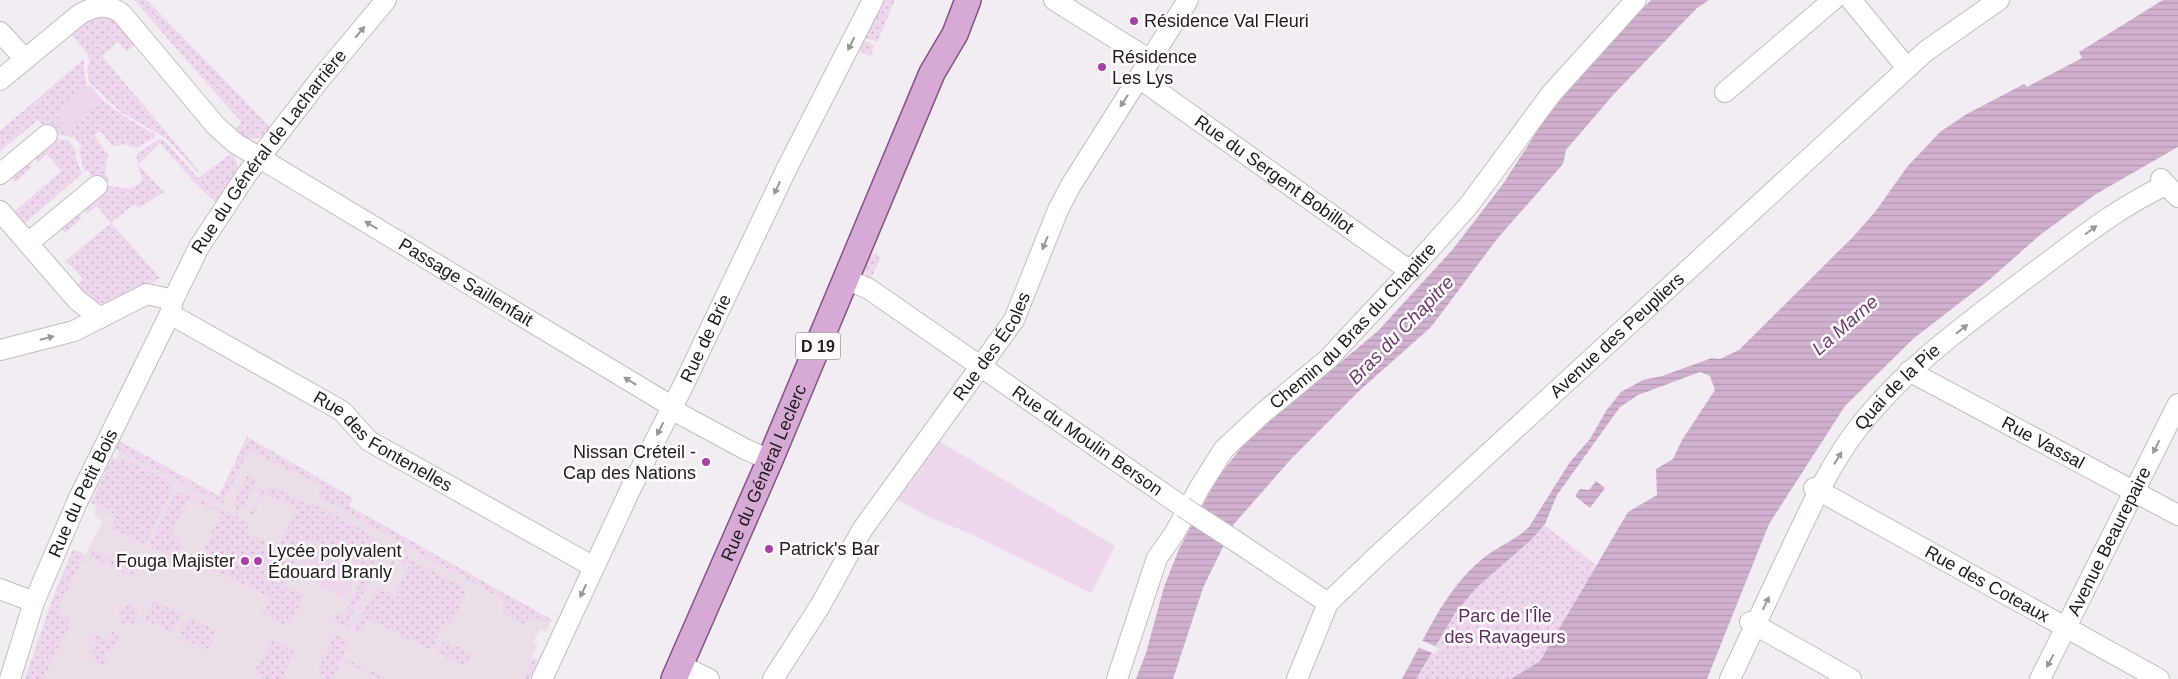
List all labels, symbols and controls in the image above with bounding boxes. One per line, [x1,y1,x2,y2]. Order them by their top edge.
place label: Résidence Val Fleuri [1144,11,1309,31]
marker: Résidence Val Fleuri [1128,15,1140,27]
one-way arrow [355,25,366,38]
one-way arrow [847,37,855,51]
street label: Rue du Général de Lacharrière [187,45,350,257]
place label: Résidence Les Lys [1112,47,1197,88]
marker: Résidence Les Lys [1096,61,1108,73]
one-way arrow [1119,95,1129,108]
street label: Rue du Sergent Bobillot [1191,111,1358,238]
one-way arrow [773,181,781,196]
one-way arrow [364,221,377,230]
one-way arrow [2084,225,2098,235]
street label: Passage Saillenfait [395,234,537,330]
one-way arrow [1041,236,1049,251]
street label: Chemin du Bras du Chapitre [1263,237,1439,413]
street label: Avenue des Peupliers [1546,269,1688,402]
water label: Bras du Chapitre [1343,271,1459,389]
street label: Rue des Écoles [949,289,1034,404]
street label: Rue de Brie [676,291,735,386]
water label: La Marne [1808,291,1882,359]
one-way arrow [1955,323,1968,334]
road number: D 19 [796,332,840,360]
one-way arrow [40,334,55,342]
street label: Quai de la Pie [1850,340,1944,434]
one-way arrow [623,377,636,386]
street label: Rue du Général Leclerc [717,381,811,564]
street label: Rue du Moulin Berson [1009,382,1166,500]
street label: Rue des Fontenelles [310,387,456,496]
street label: Rue Vassal [1998,413,2088,473]
one-way arrow [656,422,664,436]
street label: Rue du Petit Bois [45,426,121,560]
one-way arrow [2152,440,2160,455]
place label: Nissan Créteil - Cap des Nations [563,442,696,483]
one-way arrow [1834,451,1843,465]
marker: Nissan Créteil - Cap des Nations [700,456,712,468]
street label: Avenue Beaurepaire [2063,464,2155,619]
place label: Patrick's Bar [779,539,879,559]
place label: Lycée polyvalent Édouard Branly [268,541,401,582]
street label: Rue des Coteaux [1922,541,2053,626]
marker: Patrick's Bar [763,543,775,555]
place label: Fouga Majister [116,551,235,571]
marker: Fouga Majister [239,555,251,567]
marker: Lycée polyvalent Édouard Branly [252,555,264,567]
one-way arrow [579,584,587,599]
one-way arrow [1762,596,1770,610]
park label: Parc de l'Île des Ravageurs [1444,606,1566,647]
one-way arrow [2046,653,2054,668]

